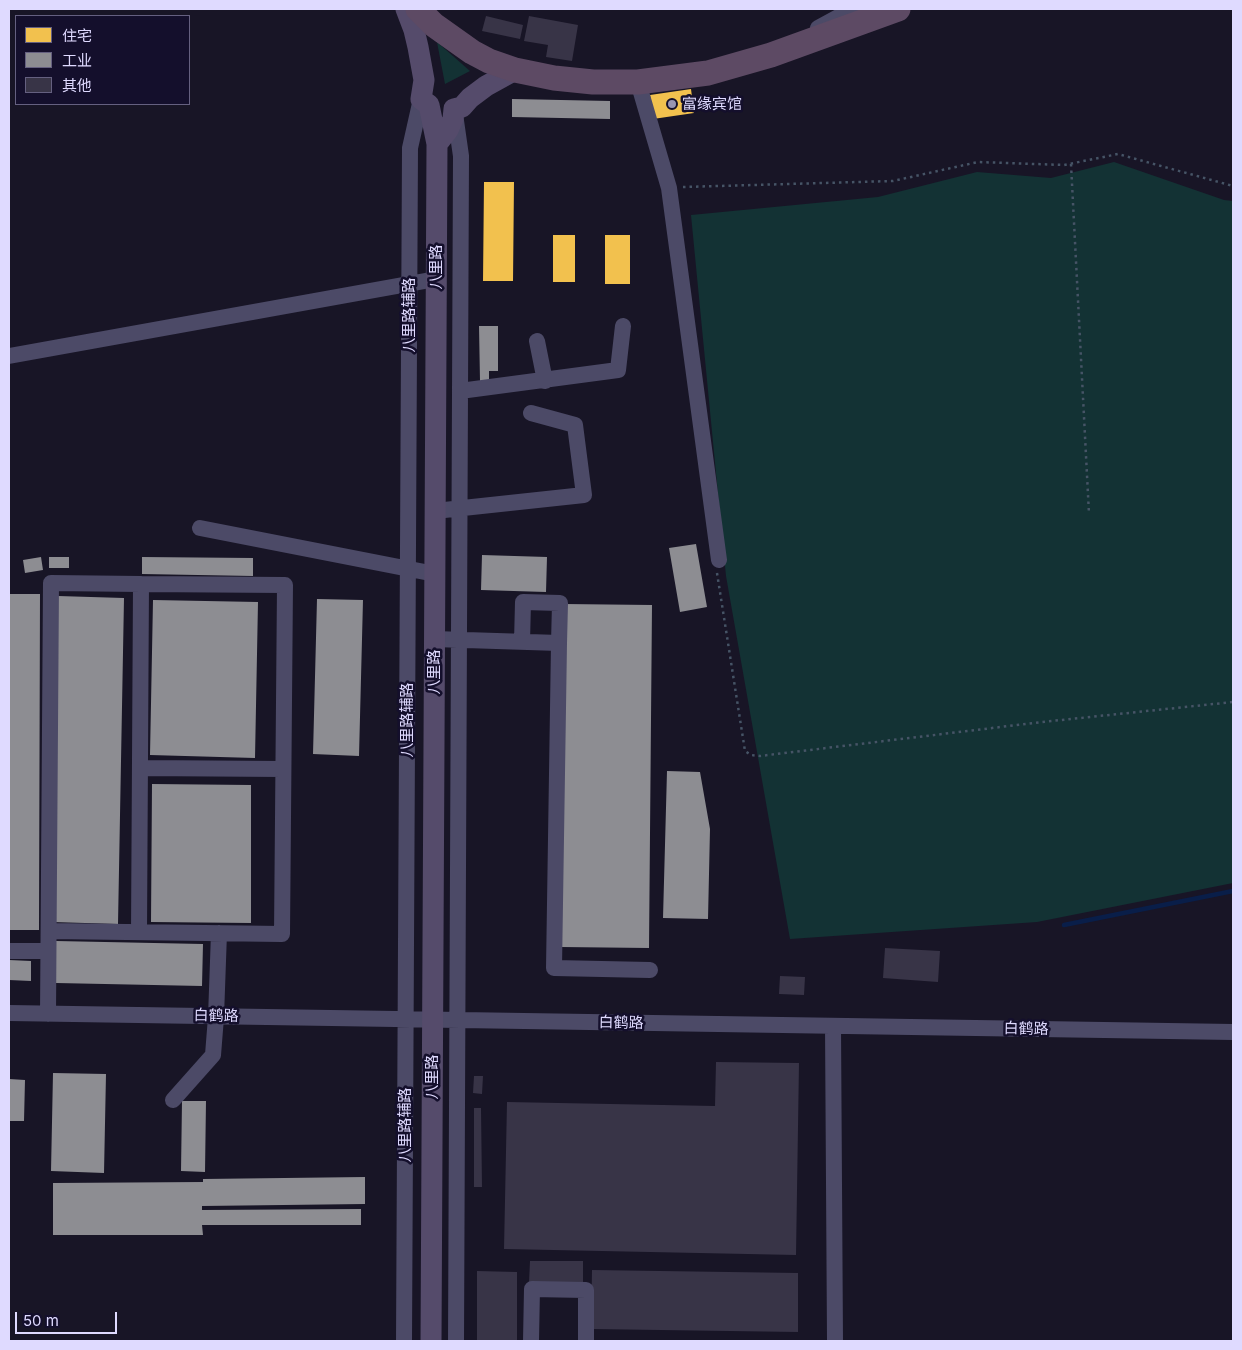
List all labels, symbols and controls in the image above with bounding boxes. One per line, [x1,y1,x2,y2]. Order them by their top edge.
legend [15,15,190,105]
text: 住宅 [62,26,92,45]
text: 工业 [62,51,92,70]
text: 其他 [62,76,92,95]
place label: 富缘宾馆 [682,95,742,113]
marker: 富缘宾馆 [666,98,678,110]
street label: 八里路 [427,245,445,289]
street label: 八里路辅路 [400,278,418,352]
street label: 八里路 [425,650,443,694]
street label: 八里路辅路 [398,683,416,757]
street label: 白鹤路 [193,1007,239,1025]
street label: 白鹤路 [598,1014,644,1032]
street label: 白鹤路 [1003,1020,1049,1038]
street label: 八里路 [423,1055,441,1099]
street label: 八里路辅路 [396,1088,414,1162]
scale bar [18,1302,120,1334]
text: 50 m [23,1311,59,1330]

